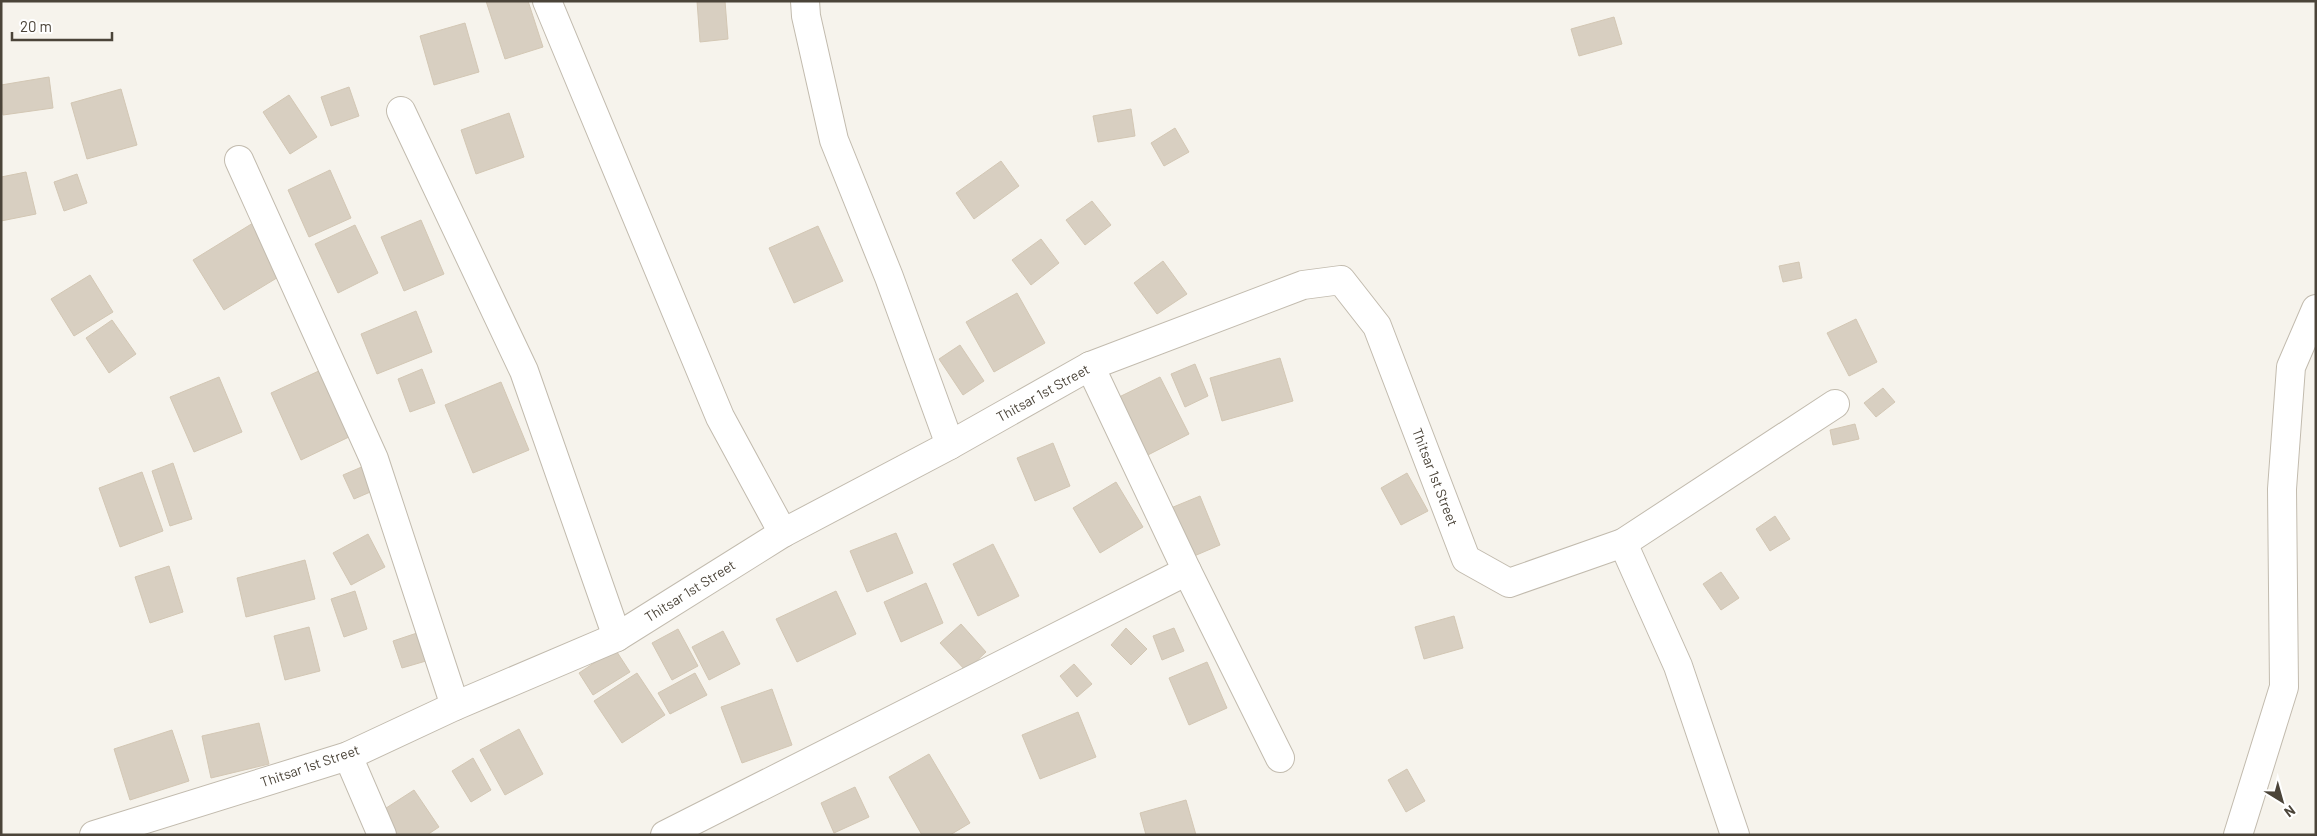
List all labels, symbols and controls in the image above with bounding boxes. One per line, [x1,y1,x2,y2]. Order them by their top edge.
scale bar [12,10,112,42]
text: 20 m [20,17,52,35]
street label: Thitsar 1st Street [993,360,1092,425]
street label: Thitsar 1st Street [1409,425,1462,528]
street label: Thitsar 1st Street [641,556,738,625]
street label: Thitsar 1st Street [258,741,362,790]
north arrow [2257,776,2307,826]
text: N [2281,802,2299,821]

